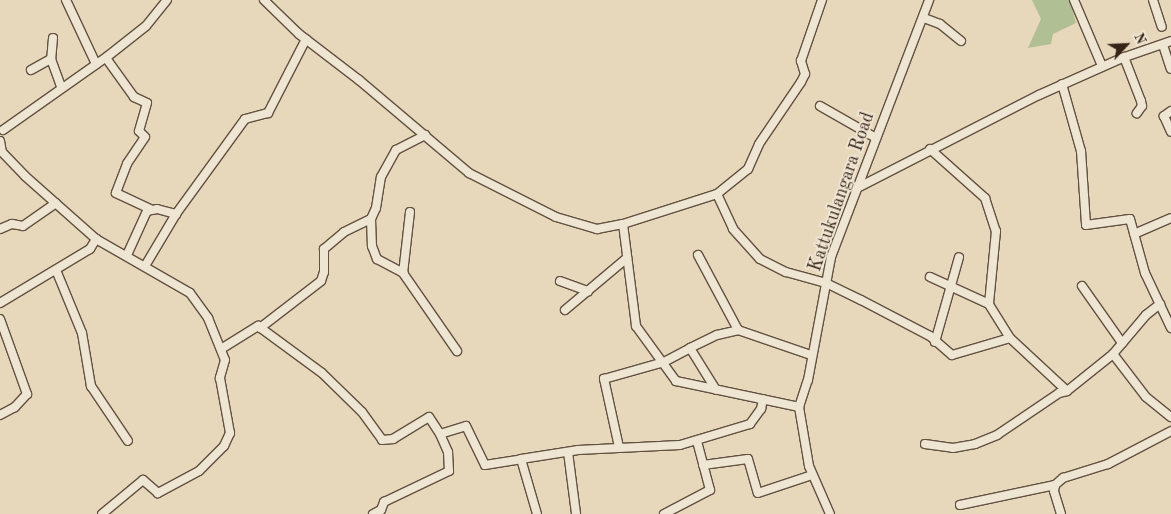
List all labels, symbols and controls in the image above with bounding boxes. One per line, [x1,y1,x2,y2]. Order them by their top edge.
north arrow [1101,20,1151,70]
text: N [1131,31,1148,46]
street label: Kattukulangara Road [805,109,879,275]

